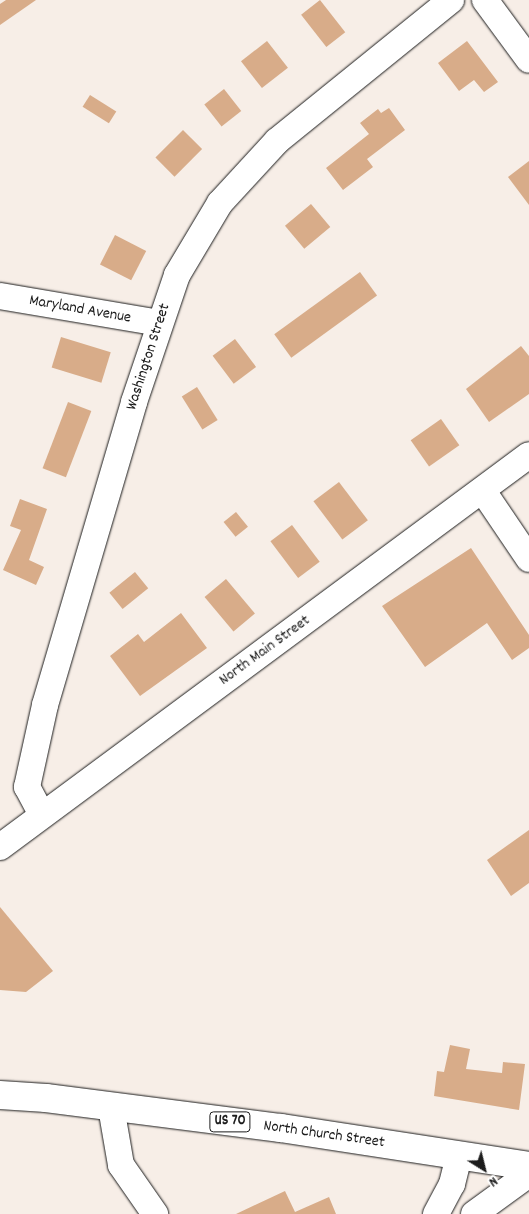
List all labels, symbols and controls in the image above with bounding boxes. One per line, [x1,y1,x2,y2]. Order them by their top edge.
street label: Maryland Avenue [28,292,132,328]
street label: Washington Street [123,301,175,413]
street label: North Main Street [216,612,314,690]
road number: US 70 [209,1110,251,1134]
street label: North Church Street [262,1117,386,1153]
north arrow [459,1144,509,1194]
text: N [484,1171,502,1191]

